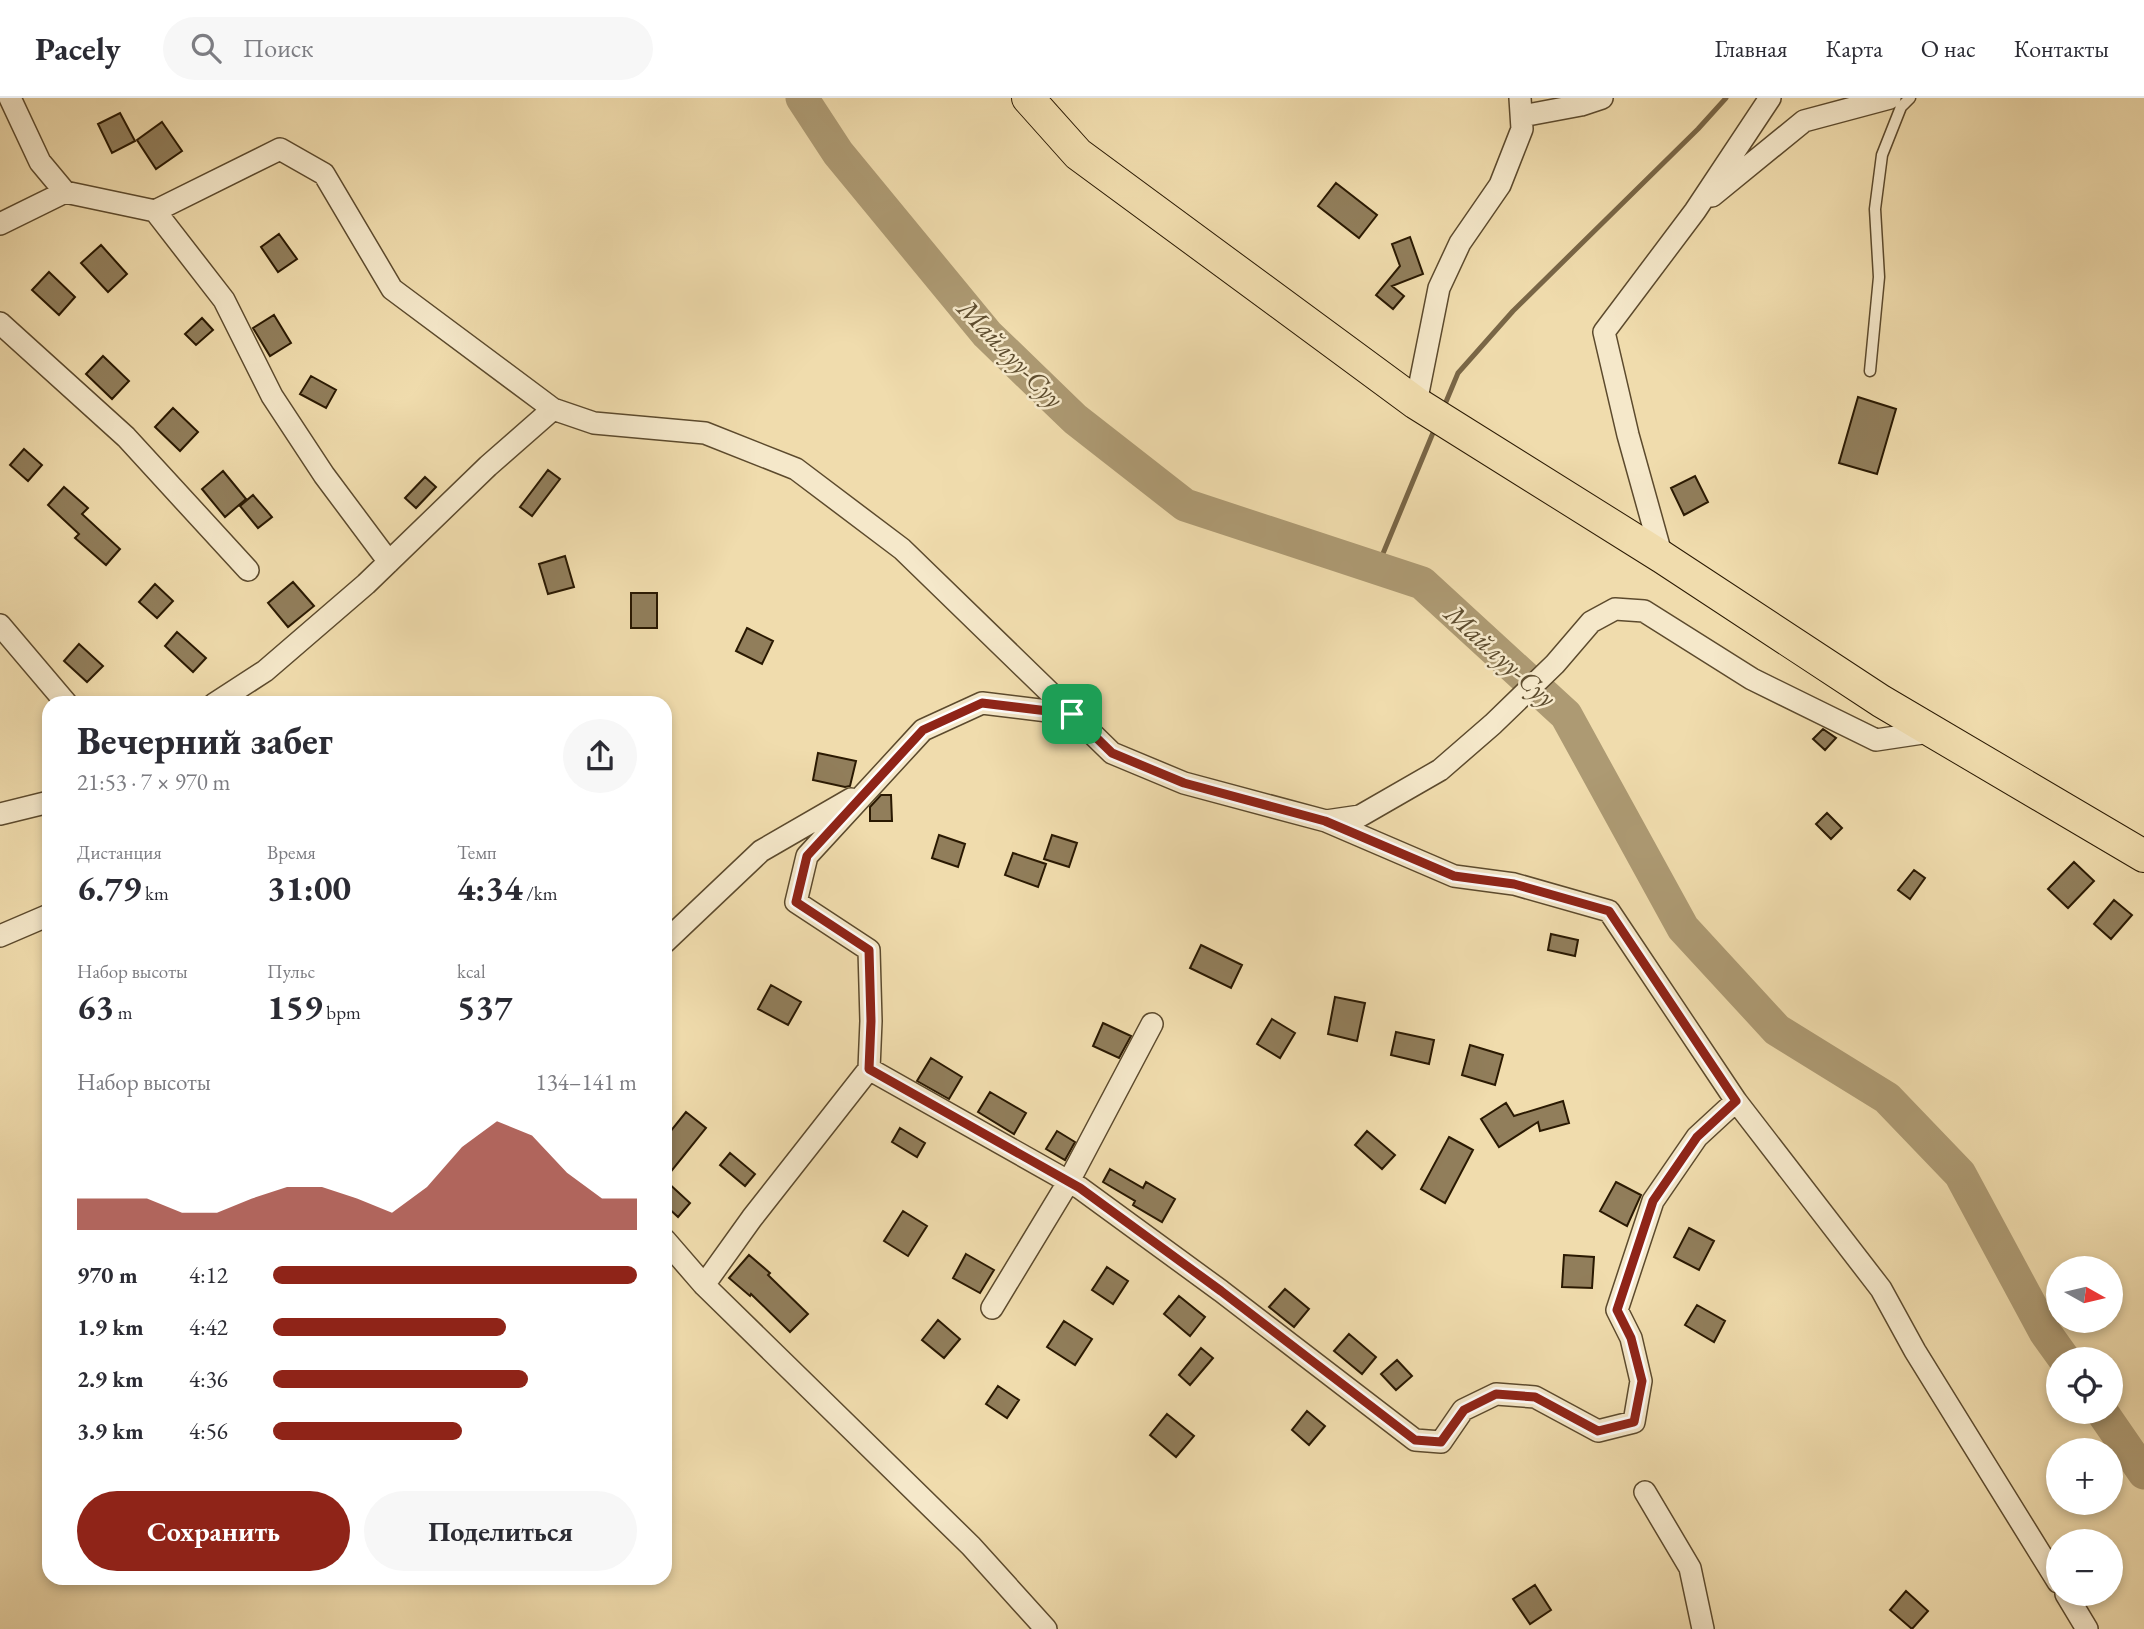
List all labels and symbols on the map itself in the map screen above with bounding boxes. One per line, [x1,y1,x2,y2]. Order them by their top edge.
water label: Майлуу-Суу [949,289,1072,416]
water label: Майлуу-Суу [1436,594,1565,715]
pin [1042,684,1102,744]
north arrow [2046,1256,2123,1334]

